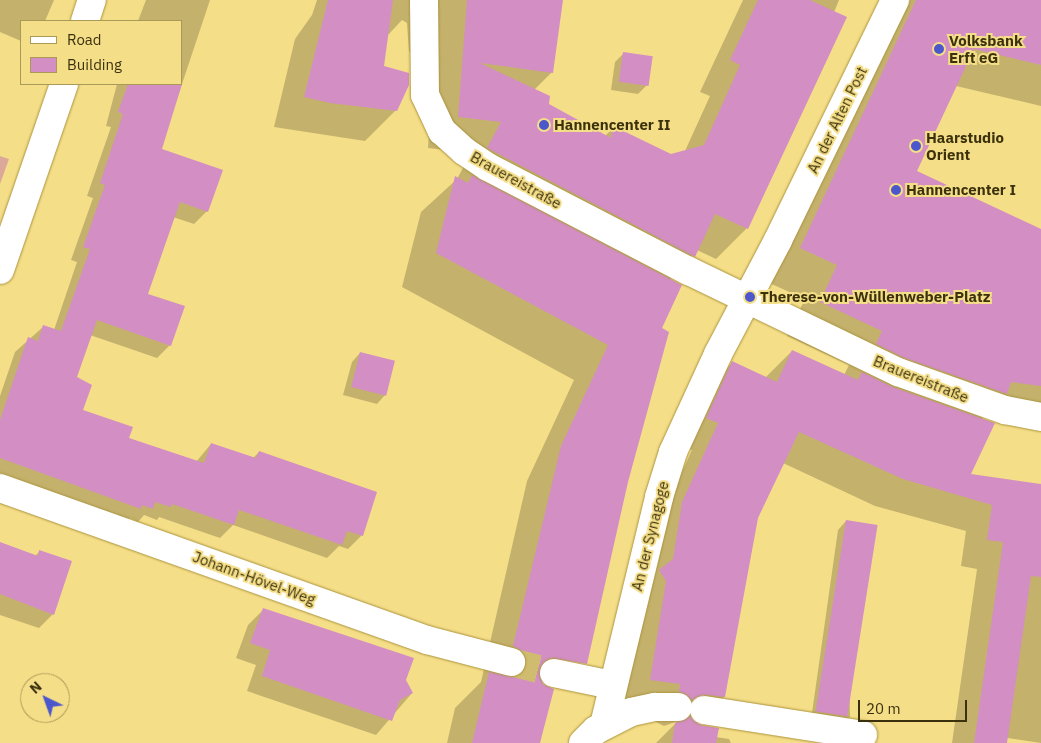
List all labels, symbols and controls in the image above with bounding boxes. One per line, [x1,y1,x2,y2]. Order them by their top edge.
legend [20,20,182,85]
text: Road [67,30,102,49]
place label: Volksbank Erft eG [949,31,1023,66]
marker: Volksbank Erft eG [933,43,945,55]
text: Building [67,55,122,74]
street label: An der Alten Post [803,64,871,176]
place label: Hannencenter II [554,116,670,134]
marker: Hannencenter II [538,119,550,131]
place label: Haarstudio Orient [926,128,1004,163]
marker: Haarstudio Orient [910,140,922,152]
street label: Brauereistraße [467,148,565,212]
place label: Hannencenter I [906,181,1016,199]
marker: Hannencenter I [890,184,902,196]
place label: Therese-von-Wüllenweber-Platz [760,288,991,306]
marker: Therese-von-Wüllenweber-Platz [744,291,756,303]
street label: Brauereistraße [871,352,971,406]
street label: An der Synagoge [628,479,672,593]
street label: Johann-Hövel-Weg [190,547,318,609]
north arrow [20,673,70,723]
text: N [26,678,45,698]
scale bar [861,690,970,722]
text: 20 m [866,699,901,718]

